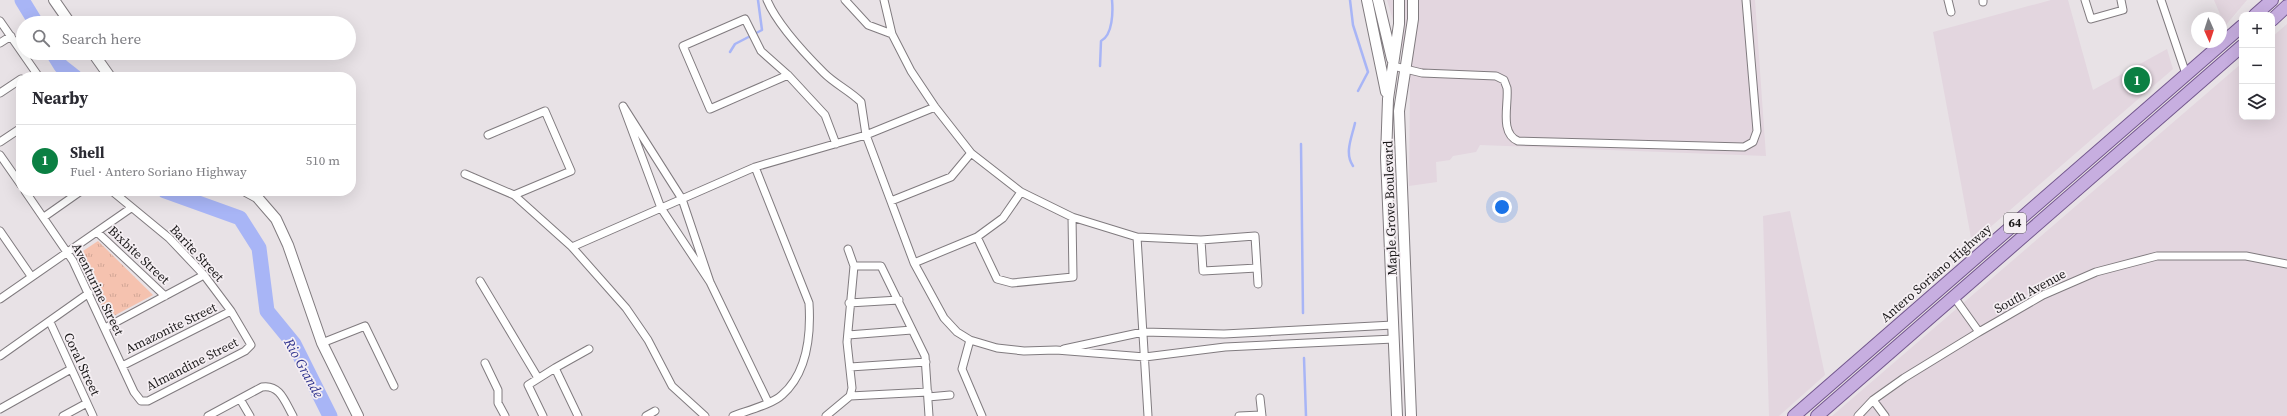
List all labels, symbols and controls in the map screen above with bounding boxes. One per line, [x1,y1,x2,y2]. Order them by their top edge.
north arrow [2191,12,2227,48]
map controls [2239,12,2275,120]
button: + [2239,12,2275,48]
search box [16,16,356,60]
icon: search [30,27,52,49]
text: Search here [62,28,141,49]
button: − [2239,48,2275,84]
pin: 1 [2124,65,2150,95]
button: layers [2239,84,2275,120]
text: Nearby [32,86,88,110]
street label: Maple Grove Boulevard [1379,140,1401,276]
text: Shell [70,142,105,163]
text: 1 [41,152,49,169]
text: 510 m [306,152,340,169]
text: Fuel · Antero Soriano Highway [70,163,247,180]
your location [1492,197,1512,217]
road number: 64 [2004,213,2026,233]
street label: Antero Soriano Highway [1877,220,1995,326]
street label: Barite Street [166,221,228,286]
street label: Bixbite Street [105,222,174,288]
street label: Aventurine Street [68,240,128,339]
street label: South Avenue [1991,265,2069,317]
street label: Amazonite Street [123,298,220,357]
street label: Coral Street [60,330,104,399]
street label: Almandine Street [143,333,242,395]
water label: Rio Grande [279,334,329,402]

